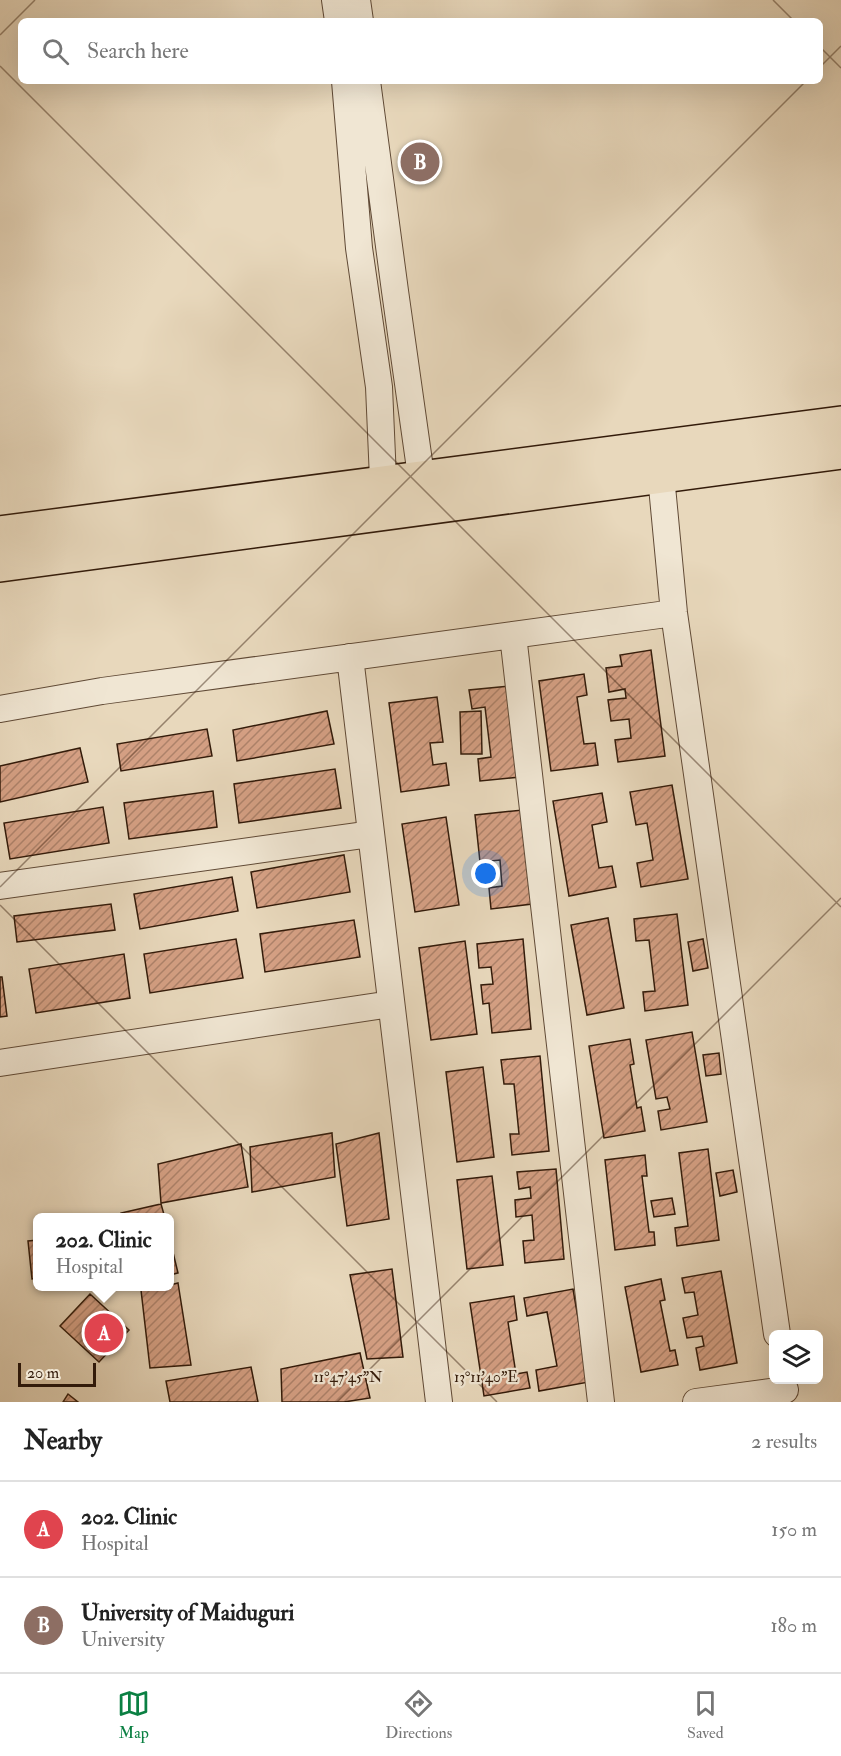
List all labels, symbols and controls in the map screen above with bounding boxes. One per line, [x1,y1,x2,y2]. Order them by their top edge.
search box [18,18,823,84]
icon: search [39,35,72,68]
text: Search here [87,37,189,65]
pin: B [400,140,440,184]
your location [471,859,500,888]
popup [33,1213,174,1291]
text: 202. Clinic [55,1226,152,1254]
text: Hospital [55,1254,123,1279]
pin: A [84,1310,124,1356]
map controls [769,1330,823,1384]
button: layers [769,1330,823,1384]
scale bar [18,1360,96,1388]
text: 20 m [27,1363,59,1383]
text: 11°47'45"N [313,1368,383,1387]
text: 13°11'40"E [454,1368,518,1387]
text: Nearby [24,1425,102,1457]
text: 2 results [751,1429,817,1454]
text: 202. Clinic [81,1503,177,1531]
text: A [37,1517,50,1542]
text: 150 m [771,1517,817,1542]
text: Hospital [81,1531,149,1556]
text: University of Maiduguri [81,1599,294,1627]
text: B [37,1613,50,1638]
text: 180 m [770,1613,817,1638]
text: University [81,1627,164,1652]
tab: Map [117,1687,150,1743]
tab: Directions [385,1687,452,1743]
tab: Saved [687,1687,724,1743]

